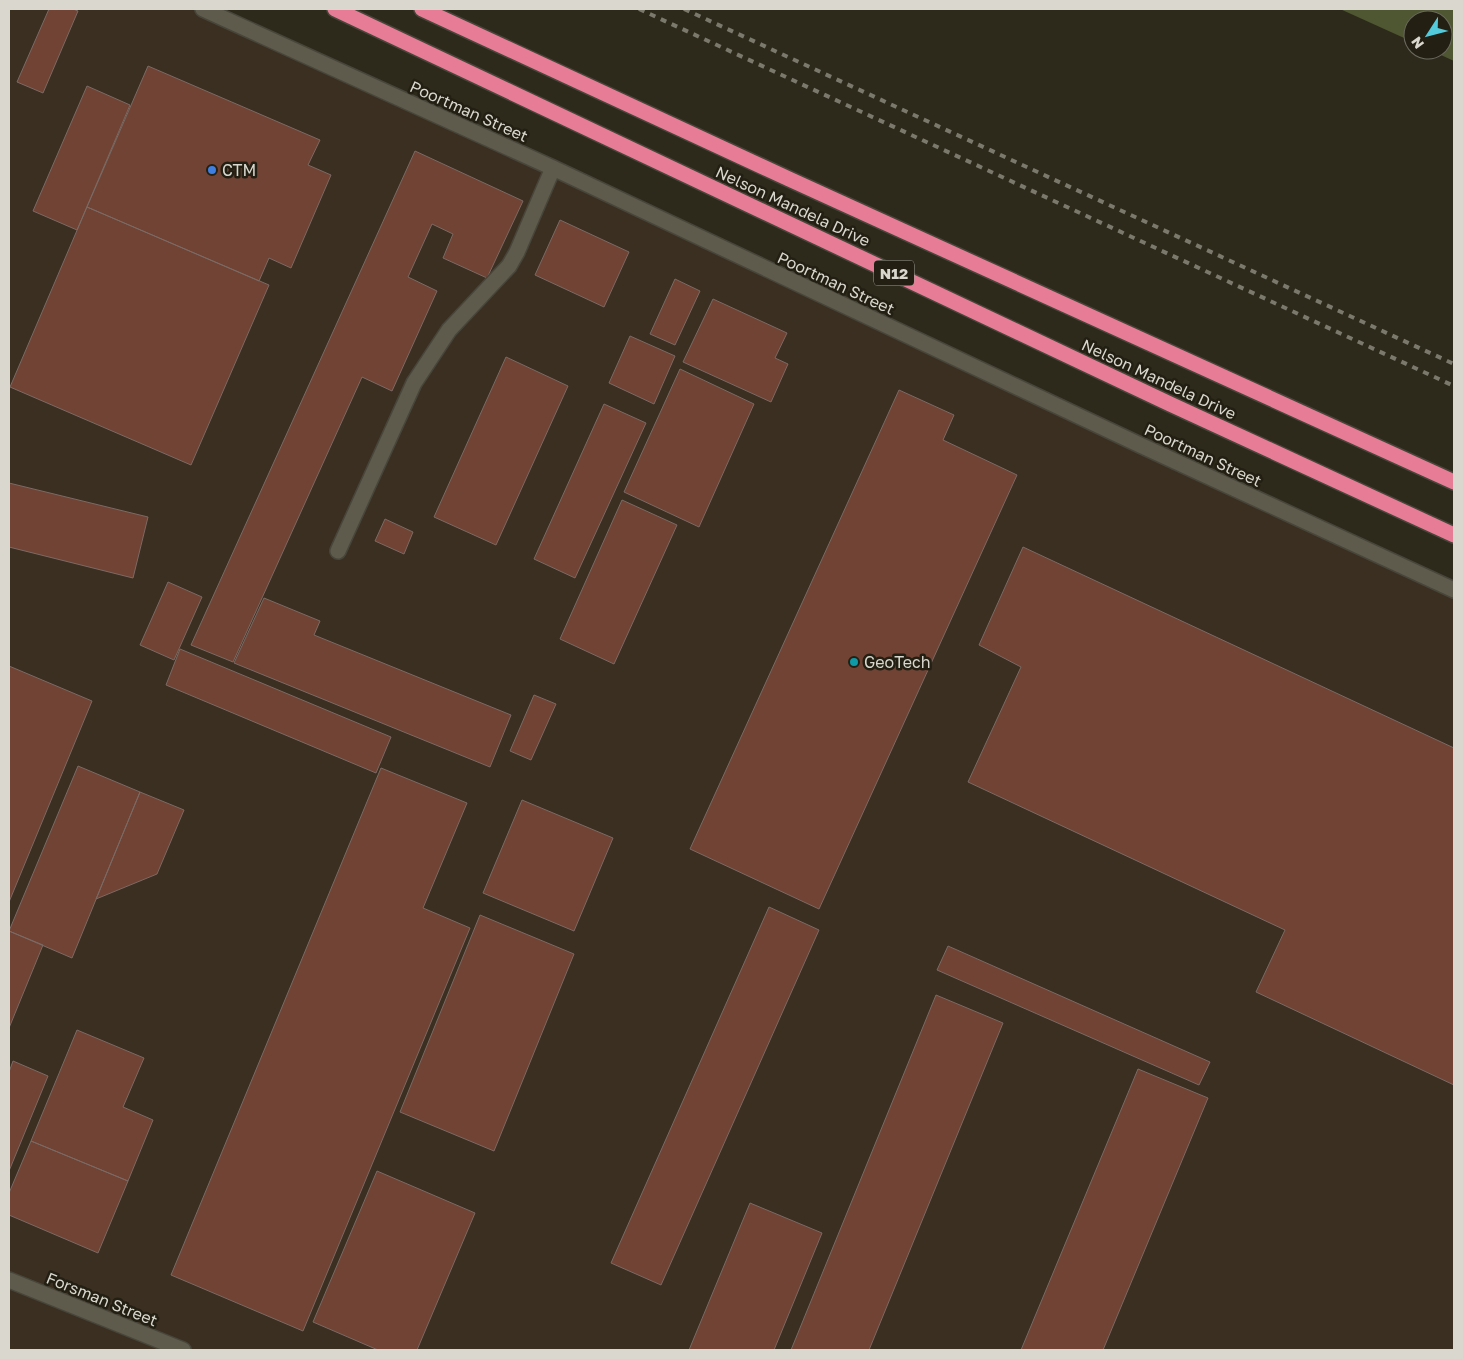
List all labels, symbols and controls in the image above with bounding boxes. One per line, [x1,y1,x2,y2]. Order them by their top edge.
north arrow [1403,10,1453,60]
text: N [1407,34,1427,52]
street label: Poortman Street [407,76,531,146]
place label: CTM [222,160,256,180]
street label: Nelson Mandela Drive [713,161,873,251]
marker: CTM [206,164,218,176]
street label: Poortman Street [774,247,898,319]
road number: N12 [874,260,914,286]
street label: Nelson Mandela Drive [1079,334,1239,424]
street label: Poortman Street [1141,419,1265,491]
place label: GeoTech [864,652,930,672]
marker: GeoTech [848,656,860,668]
street label: Forsman Street [44,1268,160,1330]

